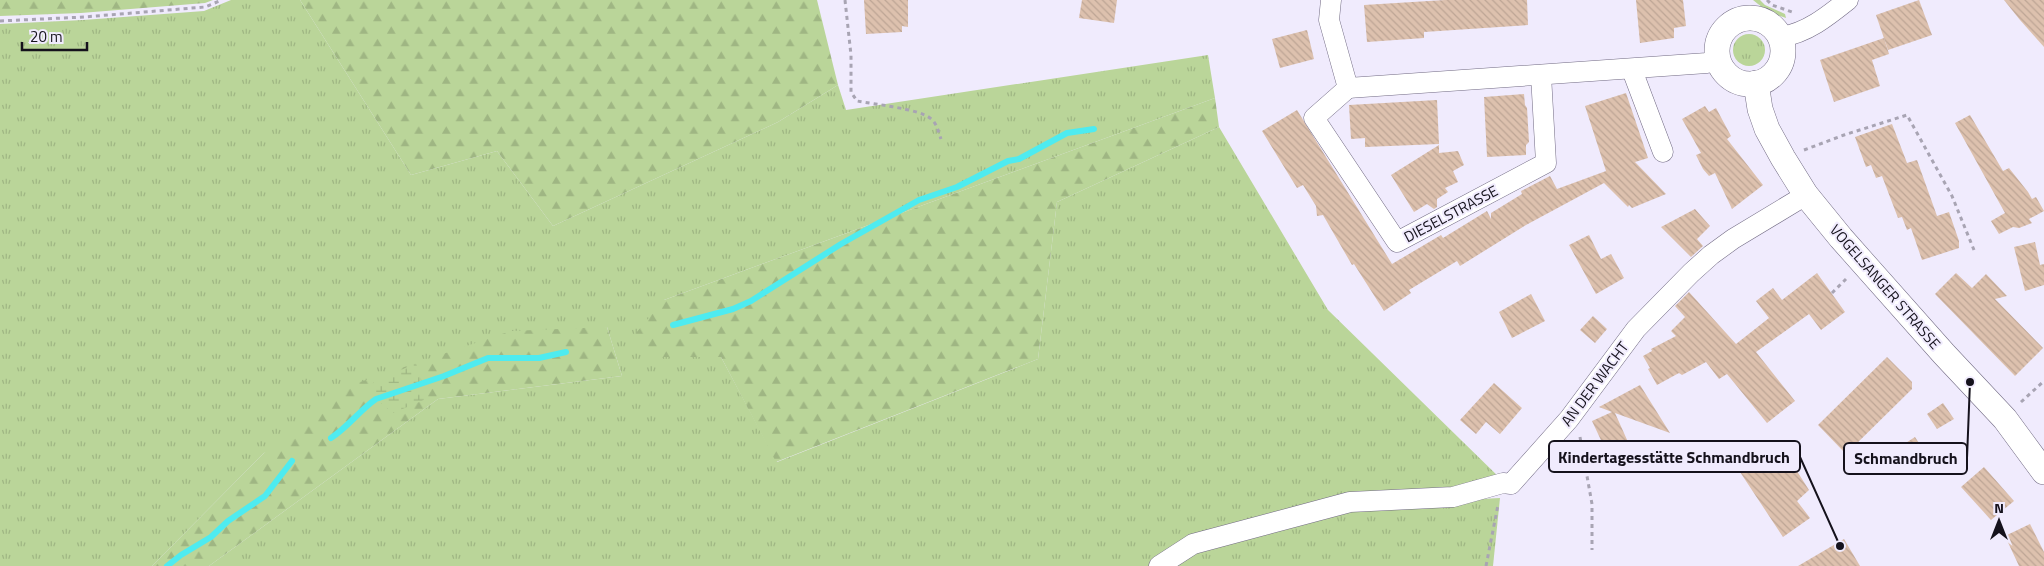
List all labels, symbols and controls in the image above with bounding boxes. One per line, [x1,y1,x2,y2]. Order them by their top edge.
scale bar [22,20,88,52]
text: 20 m [30,25,63,48]
street label: DIESELSTRASSE [1400,179,1502,248]
street label: VOGELSANGER STRASSE [1825,219,1946,354]
street label: AN DER WACHT [1555,336,1634,431]
callout: Kindertagesstätte Schmandbruch [1549,441,1800,472]
callout: Schmandbruch [1844,443,1967,474]
text: Kindertagesstätte Schmandbruch [1558,445,1790,469]
text: Schmandbruch [1854,446,1958,470]
north arrow [1974,496,2024,546]
text: N [1994,497,2004,518]

